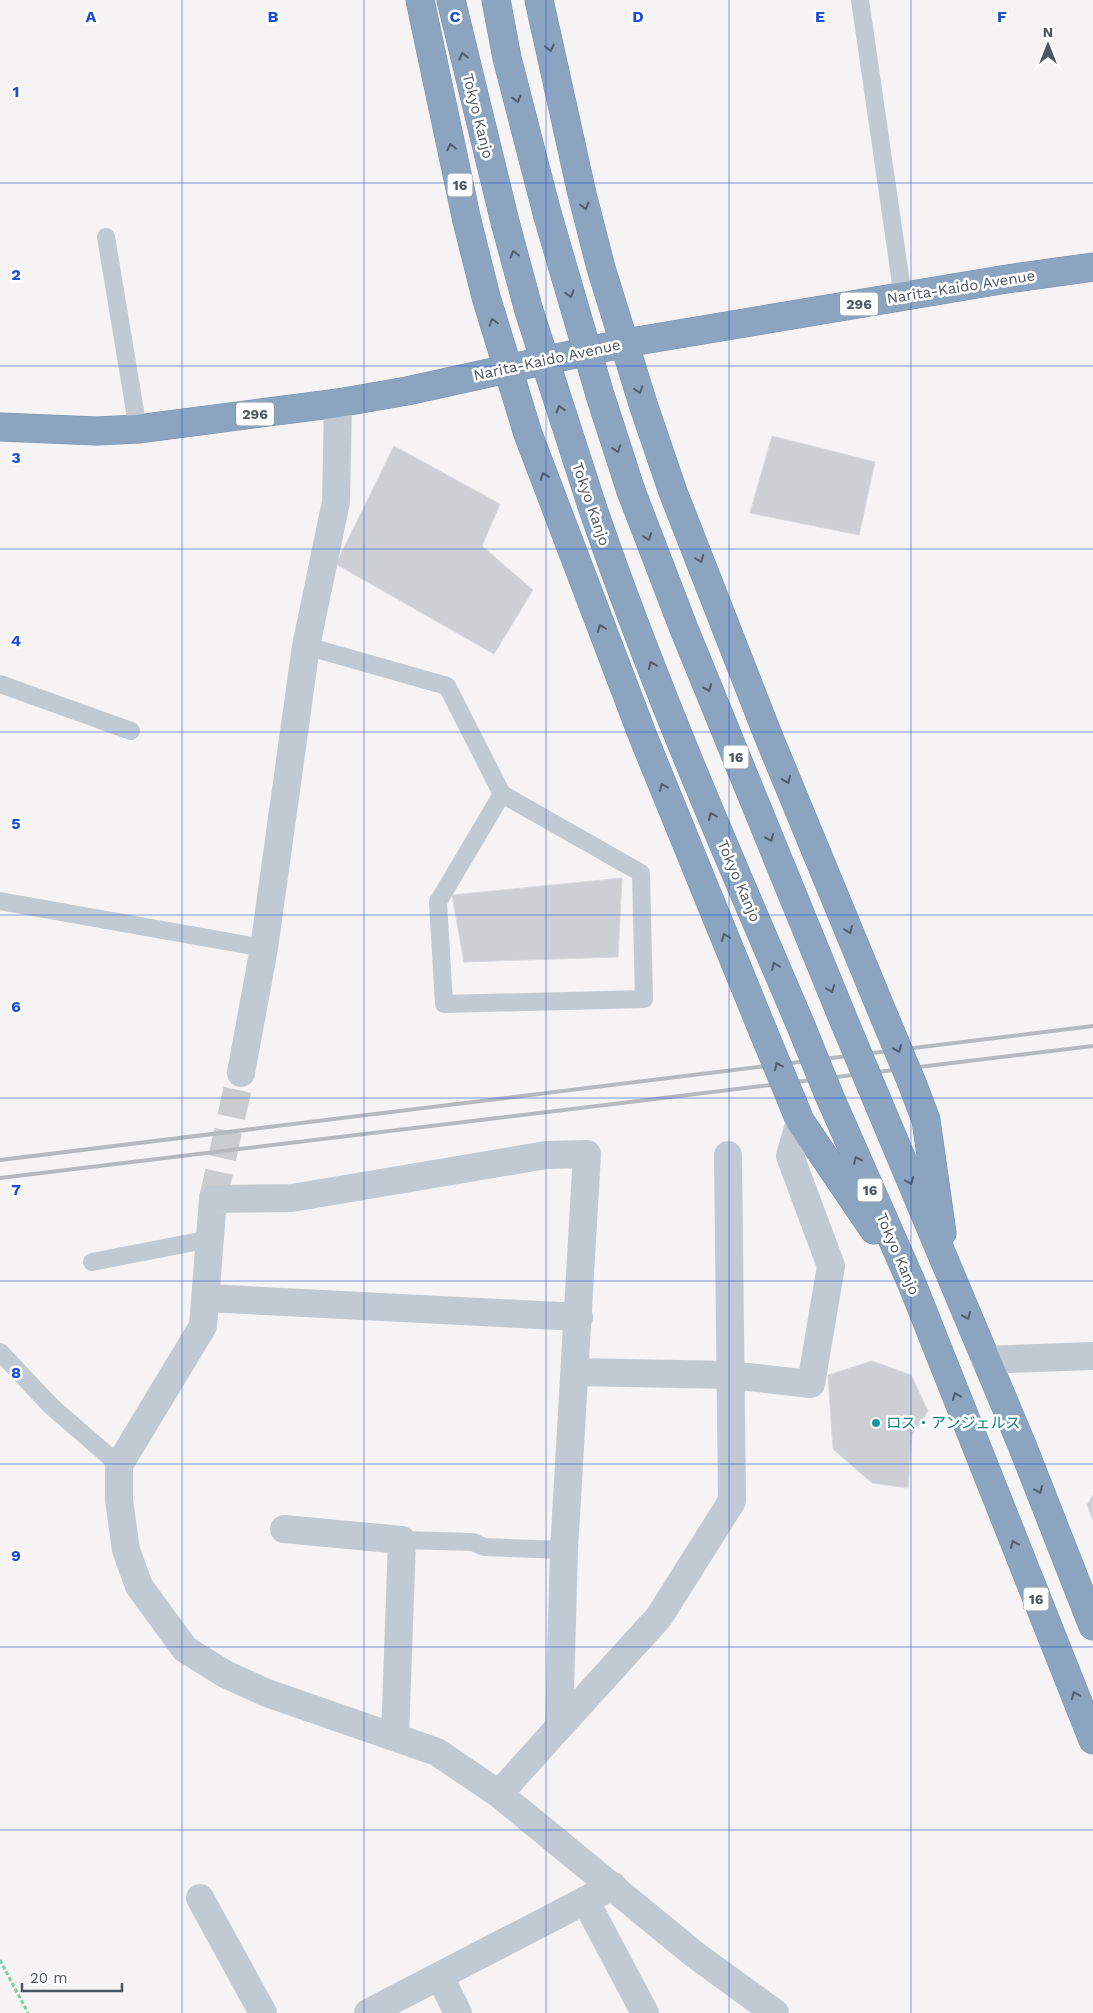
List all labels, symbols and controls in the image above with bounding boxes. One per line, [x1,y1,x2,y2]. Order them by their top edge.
text: A [86,7,97,26]
text: B [268,7,279,26]
text: C [450,7,461,26]
text: D [632,7,644,26]
text: E [815,7,825,26]
text: F [997,7,1007,26]
north arrow [1023,20,1073,70]
text: N [1043,24,1053,40]
one-way arrow [544,43,555,52]
one-way arrow [458,51,469,60]
street label: Tokyo Kanjo [459,72,497,160]
text: 1 [13,82,19,101]
one-way arrow [511,94,522,103]
one-way arrow [447,142,457,151]
road number: 16 [448,174,472,196]
one-way arrow [579,202,590,211]
one-way arrow [509,250,519,258]
text: 2 [11,265,21,284]
street label: Narita-Kaido Avenue [886,266,1036,308]
one-way arrow [564,289,574,297]
road number: 296 [840,292,878,316]
one-way arrow [489,318,499,326]
street label: Narita-Kaido Avenue [472,336,622,384]
one-way arrow [634,385,644,394]
road number: 296 [236,402,274,426]
one-way arrow [555,406,565,414]
one-way arrow [612,444,622,453]
text: 3 [11,448,21,467]
street label: Tokyo Kanjo [568,460,614,548]
one-way arrow [540,472,550,481]
one-way arrow [642,532,652,541]
one-way arrow [694,555,704,563]
one-way arrow [597,624,607,633]
text: 4 [11,631,21,650]
one-way arrow [648,661,658,670]
one-way arrow [702,683,712,692]
road number: 16 [724,746,748,769]
one-way arrow [780,775,791,784]
one-way arrow [659,783,670,792]
one-way arrow [708,812,718,821]
text: 5 [11,814,21,833]
one-way arrow [763,833,774,842]
street label: Tokyo Kanjo [714,837,764,925]
one-way arrow [842,925,853,934]
one-way arrow [720,933,731,942]
one-way arrow [771,962,782,971]
one-way arrow [825,984,835,992]
text: 6 [11,997,21,1016]
one-way arrow [891,1044,902,1053]
one-way arrow [773,1062,784,1071]
one-way arrow [853,1156,864,1165]
one-way arrow [904,1176,915,1185]
road number: 16 [858,1178,882,1202]
text: 7 [11,1180,21,1199]
street label: Tokyo Kanjo [873,1210,923,1298]
one-way arrow [961,1312,971,1320]
text: 8 [11,1363,21,1382]
one-way arrow [952,1392,962,1400]
place label: ロス・アンジェルス [886,1414,1020,1432]
marker: ロス・アンジェルス [870,1417,882,1429]
one-way arrow [1033,1485,1044,1494]
one-way arrow [1010,1540,1020,1549]
text: 9 [11,1546,21,1565]
road number: 16 [1024,1588,1048,1610]
one-way arrow [1071,1691,1081,1700]
scale bar [22,1960,122,1992]
text: 20 m [30,1969,68,1987]

